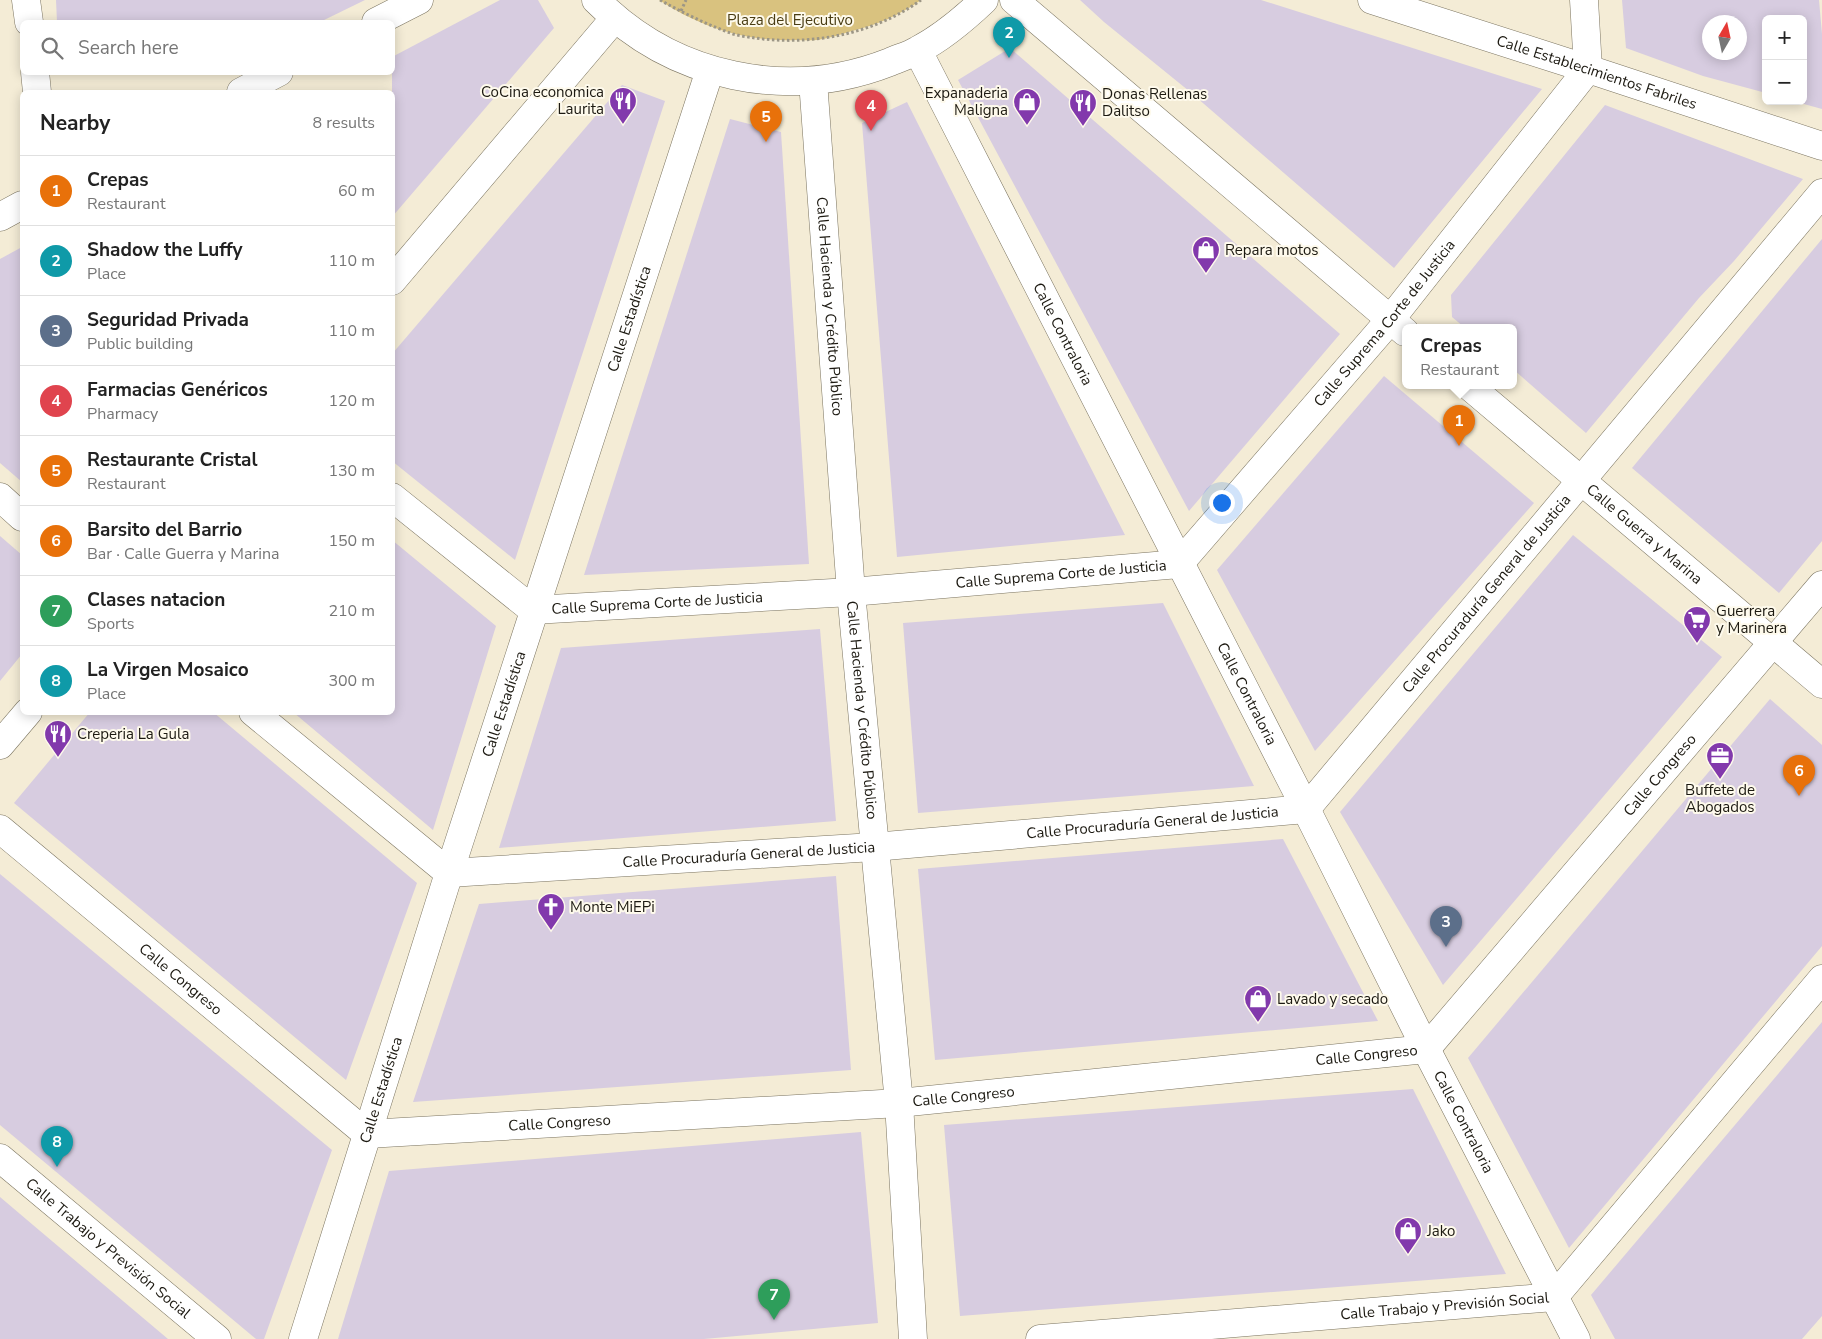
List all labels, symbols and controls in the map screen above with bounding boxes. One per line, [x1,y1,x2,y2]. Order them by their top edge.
park label: Plaza del Ejecutivo [727,10,853,30]
north arrow [1702,15,1747,60]
map controls [1762,15,1807,105]
button: + [1762,15,1807,60]
pin: 2 [993,17,1025,58]
search box [20,20,395,75]
street label: Calle Establecimientos Fabriles [1494,30,1699,114]
icon: search [38,34,66,62]
text: Search here [78,35,179,61]
button: − [1762,60,1807,105]
place label: CoCina economica Laurita [481,82,604,119]
place label: Expanaderia Maligna [925,83,1008,120]
place label: Donas Rellenas Dalitso [1102,84,1207,121]
restaurant icon: CoCina economica Laurita [608,86,638,125]
shop icon: Expanaderia Maligna [1012,87,1042,126]
restaurant icon: Donas Rellenas Dalitso [1068,88,1098,127]
pin: 4 [855,90,887,131]
pin: 5 [750,101,782,142]
text: Nearby [40,109,110,137]
text: 8 results [313,112,375,134]
text: Crepas [87,167,149,193]
text: 1 [51,180,61,202]
text: 60 m [338,180,375,202]
text: Restaurant [87,193,166,215]
street label: Calle Hacienda y Crédito Público [812,196,848,417]
shop icon: Repara motos [1191,235,1221,274]
street label: Calle Suprema Corte de Justicia [1309,235,1460,411]
text: Shadow the Luffy [87,237,243,263]
place label: Repara motos [1225,240,1318,260]
text: 2 [51,250,61,272]
text: 110 m [328,250,375,272]
text: Place [87,263,126,285]
street label: Calle Estadística [603,263,656,374]
street label: Calle Contraloria [1028,279,1098,389]
text: Seguridad Privada [87,307,249,333]
text: 3 [51,320,61,342]
text: 110 m [328,320,375,342]
popup [1402,324,1517,389]
text: Public building [87,333,193,355]
text: Crepas [1420,333,1482,359]
text: Restaurant [1420,359,1499,381]
text: Farmacias Genéricos [87,377,268,403]
text: 4 [51,390,61,412]
text: 120 m [328,390,375,412]
text: Pharmacy [87,403,158,425]
pin: 1 [1443,405,1475,446]
text: Restaurante Cristal [87,447,258,473]
text: 5 [51,460,61,482]
text: 130 m [328,460,375,482]
text: Restaurant [87,473,166,495]
street label: Calle Guerra y Marina [1582,479,1707,589]
your location [1209,490,1235,516]
street label: Calle Procuraduría General de Justicia [1397,490,1575,697]
text: Barsito del Barrio [87,517,242,543]
text: 6 [51,530,61,552]
text: 150 m [328,530,375,552]
text: Bar · Calle Guerra y Marina [87,543,279,565]
street label: Calle Suprema Corte de Justicia [955,555,1167,593]
text: Clases natacion [87,587,225,613]
street label: Calle Suprema Corte de Justicia [551,587,763,619]
text: 7 [51,600,61,622]
text: 210 m [328,600,375,622]
street label: Calle Hacienda y Crédito Público [842,600,882,820]
place label: Guerrera y Marinera [1716,601,1787,638]
supermarket icon: Guerrera y Marinera [1682,605,1712,644]
text: Sports [87,613,135,635]
street label: Calle Contraloria [1212,639,1282,749]
street label: Calle Estadística [477,648,530,760]
text: La Virgen Mosaico [87,657,249,683]
text: 8 [51,670,61,692]
text: 300 m [328,670,375,692]
text: Place [87,683,126,705]
restaurant icon: Creperia La Gula [43,719,73,758]
place label: Creperia La Gula [77,724,189,744]
street label: Calle Congreso [1619,730,1701,821]
office icon: Buffete de Abogados [1705,741,1735,780]
pin: 6 [1783,755,1815,796]
place label: Buffete de Abogados [1685,780,1755,817]
street label: Calle Procuraduría General de Justicia [1026,801,1279,844]
street label: Calle Procuraduría General de Justicia [622,837,876,872]
church icon: Monte MiEPi [536,892,566,931]
place label: Monte MiEPi [570,897,655,917]
pin: 3 [1430,906,1462,947]
street label: Calle Congreso [135,939,227,1020]
shop icon: Lavado y secado [1243,984,1273,1023]
place label: Lavado y secado [1277,989,1388,1009]
street label: Calle Estadística [355,1034,407,1146]
street label: Calle Congreso [1314,1040,1418,1070]
street label: Calle Contraloria [1429,1067,1499,1177]
street label: Calle Congreso [912,1081,1016,1112]
street label: Calle Congreso [508,1110,611,1136]
pin: 8 [41,1126,73,1167]
street label: Calle Trabajo y Previsión Social [22,1174,195,1323]
shop icon: Jako [1393,1216,1423,1255]
place label: Jako [1426,1221,1455,1241]
pin: 7 [758,1279,790,1320]
street label: Calle Trabajo y Previsión Social [1340,1287,1550,1324]

